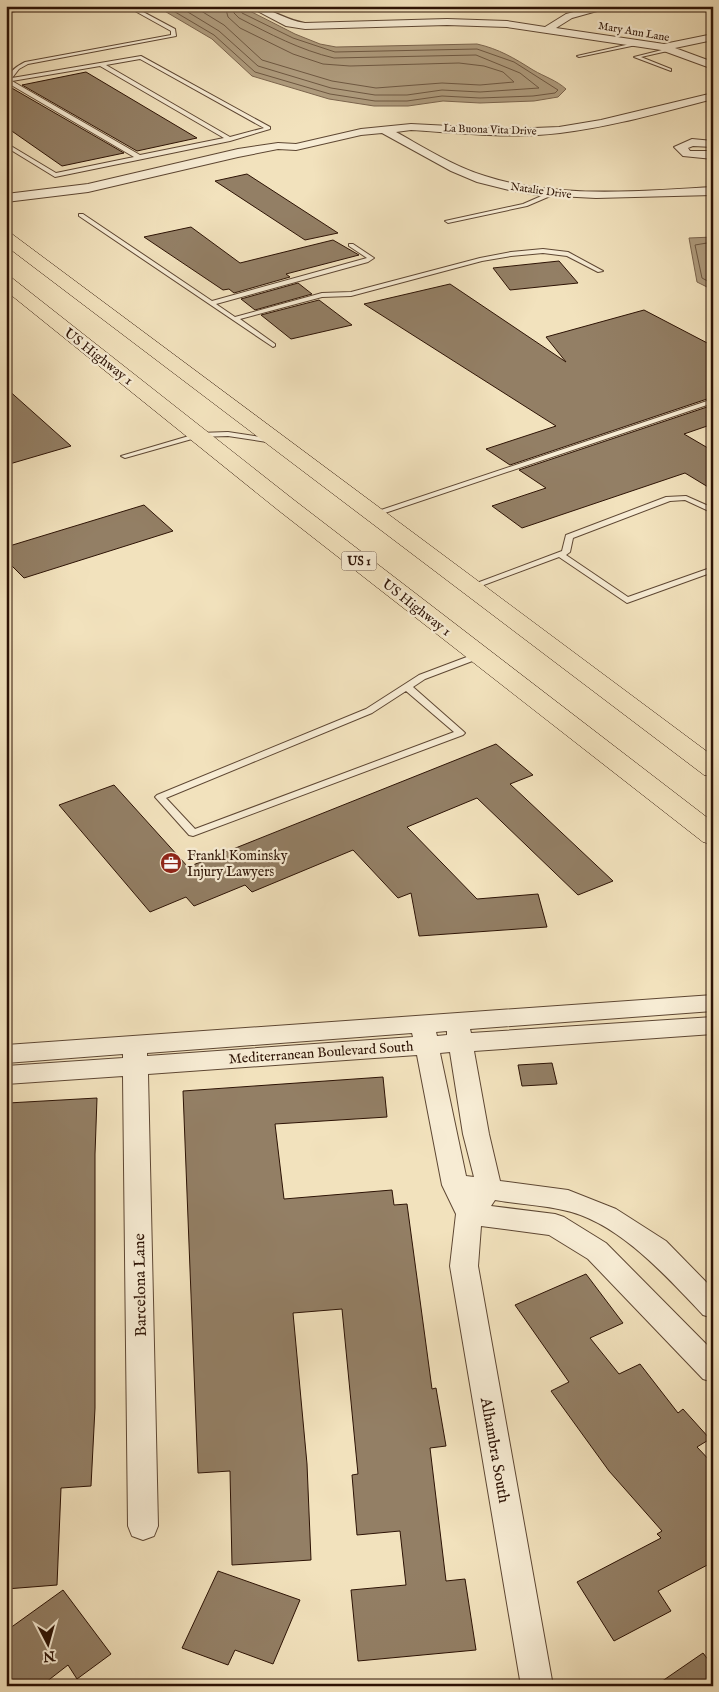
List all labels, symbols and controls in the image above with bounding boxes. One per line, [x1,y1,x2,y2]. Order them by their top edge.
street label: Mary Ann Lane [597,19,670,45]
street label: La Buona Vita Drive [443,121,537,139]
street label: Natalie Drive [509,180,572,202]
street label: US Highway 1 [60,324,137,389]
road number: US 1 [342,552,376,570]
street label: US Highway 1 [378,575,455,640]
place label: Frankl Kominsky Injury Lawyers [187,847,288,881]
office icon: Frankl Kominsky Injury Lawyers [159,851,183,875]
street label: Mediterranean Boulevard South [228,1038,414,1068]
street label: Barcelona Lane [130,1233,152,1337]
street label: Alhambra South [475,1395,513,1505]
north arrow [22,1620,72,1670]
text: N [42,1646,57,1666]

